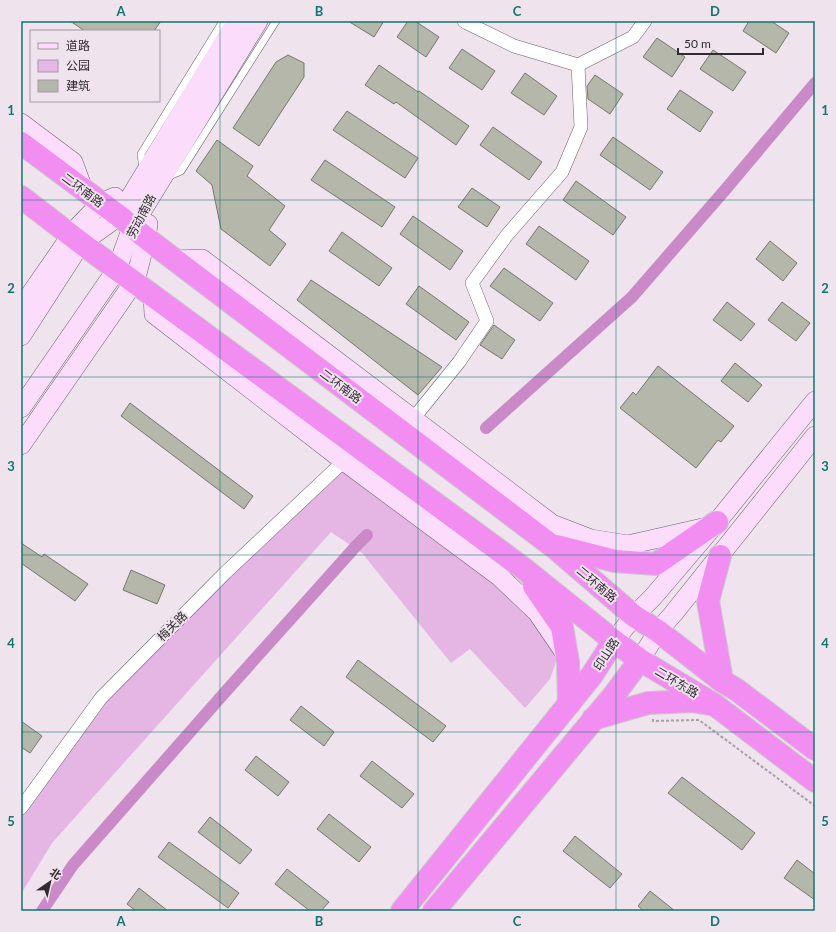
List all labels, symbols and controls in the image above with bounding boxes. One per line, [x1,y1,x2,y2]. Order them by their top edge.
text: A [115,3,126,19]
text: B [315,3,324,19]
text: C [513,3,522,19]
text: D [710,3,720,19]
legend [30,30,160,102]
scale bar [678,30,763,56]
text: 50 m [684,36,711,51]
text: 道路 [66,38,90,53]
text: 公园 [66,58,90,73]
text: 建筑 [66,78,90,93]
text: 1 [7,102,15,118]
text: 1 [821,102,829,118]
street label: 二环南路 [59,170,107,210]
street label: 劳动南路 [123,191,159,241]
text: 2 [7,280,15,296]
text: 2 [821,280,829,296]
street label: 二环南路 [317,366,365,406]
text: 3 [7,458,15,474]
text: 3 [821,458,829,474]
street label: 二环南路 [574,563,620,605]
street label: 梅关路 [154,608,190,644]
text: 4 [7,635,15,651]
street label: 印山路 [590,635,622,673]
text: 4 [821,635,829,651]
street label: 二环东路 [653,663,701,701]
text: 5 [7,813,15,829]
text: 5 [821,813,829,829]
north arrow [30,862,70,902]
text: 北 [48,865,64,882]
text: A [115,913,126,929]
text: B [315,913,324,929]
text: C [513,913,522,929]
text: D [710,913,720,929]

